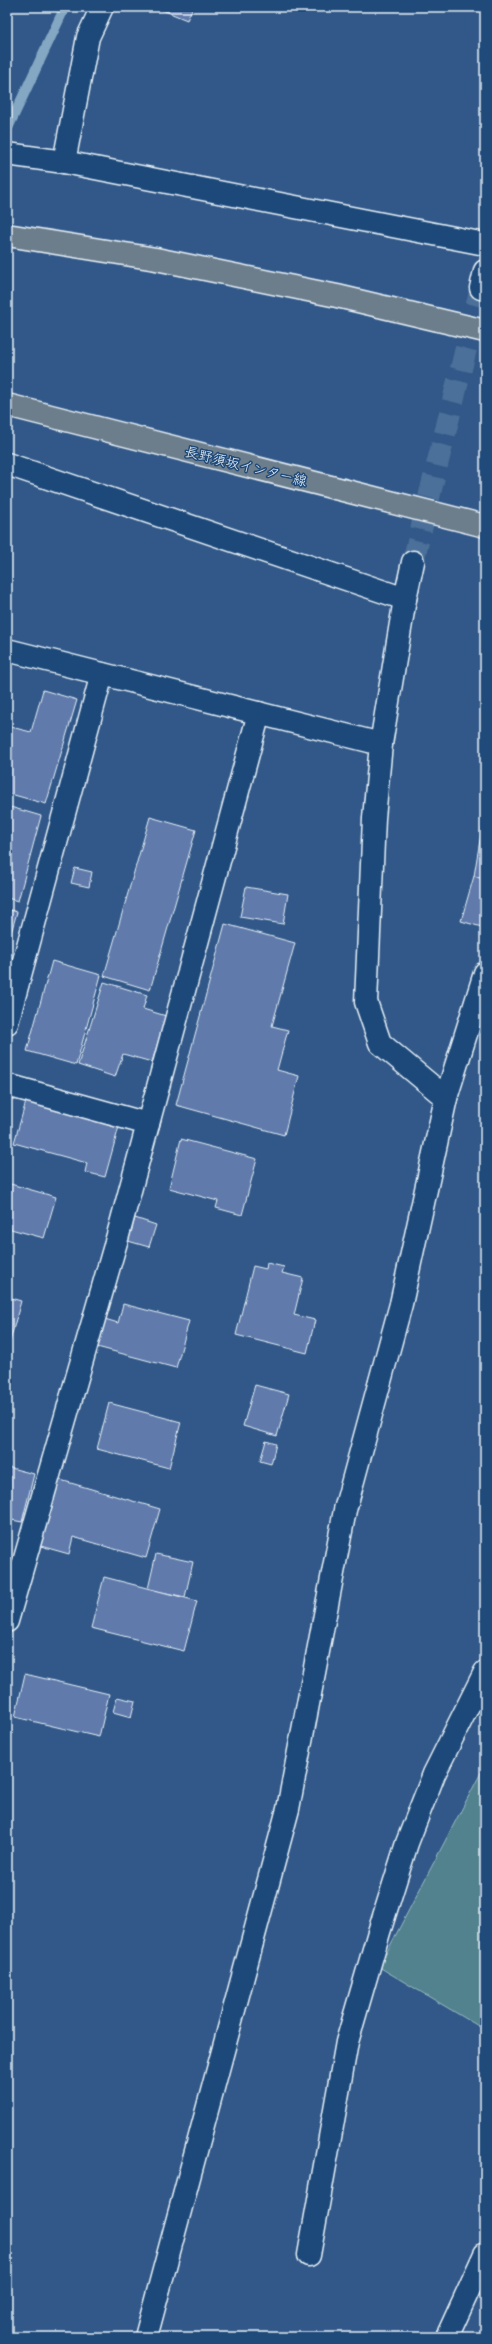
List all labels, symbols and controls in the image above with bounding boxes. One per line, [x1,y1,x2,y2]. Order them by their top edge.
street label: 長野須坂インター線 [183,443,309,490]

